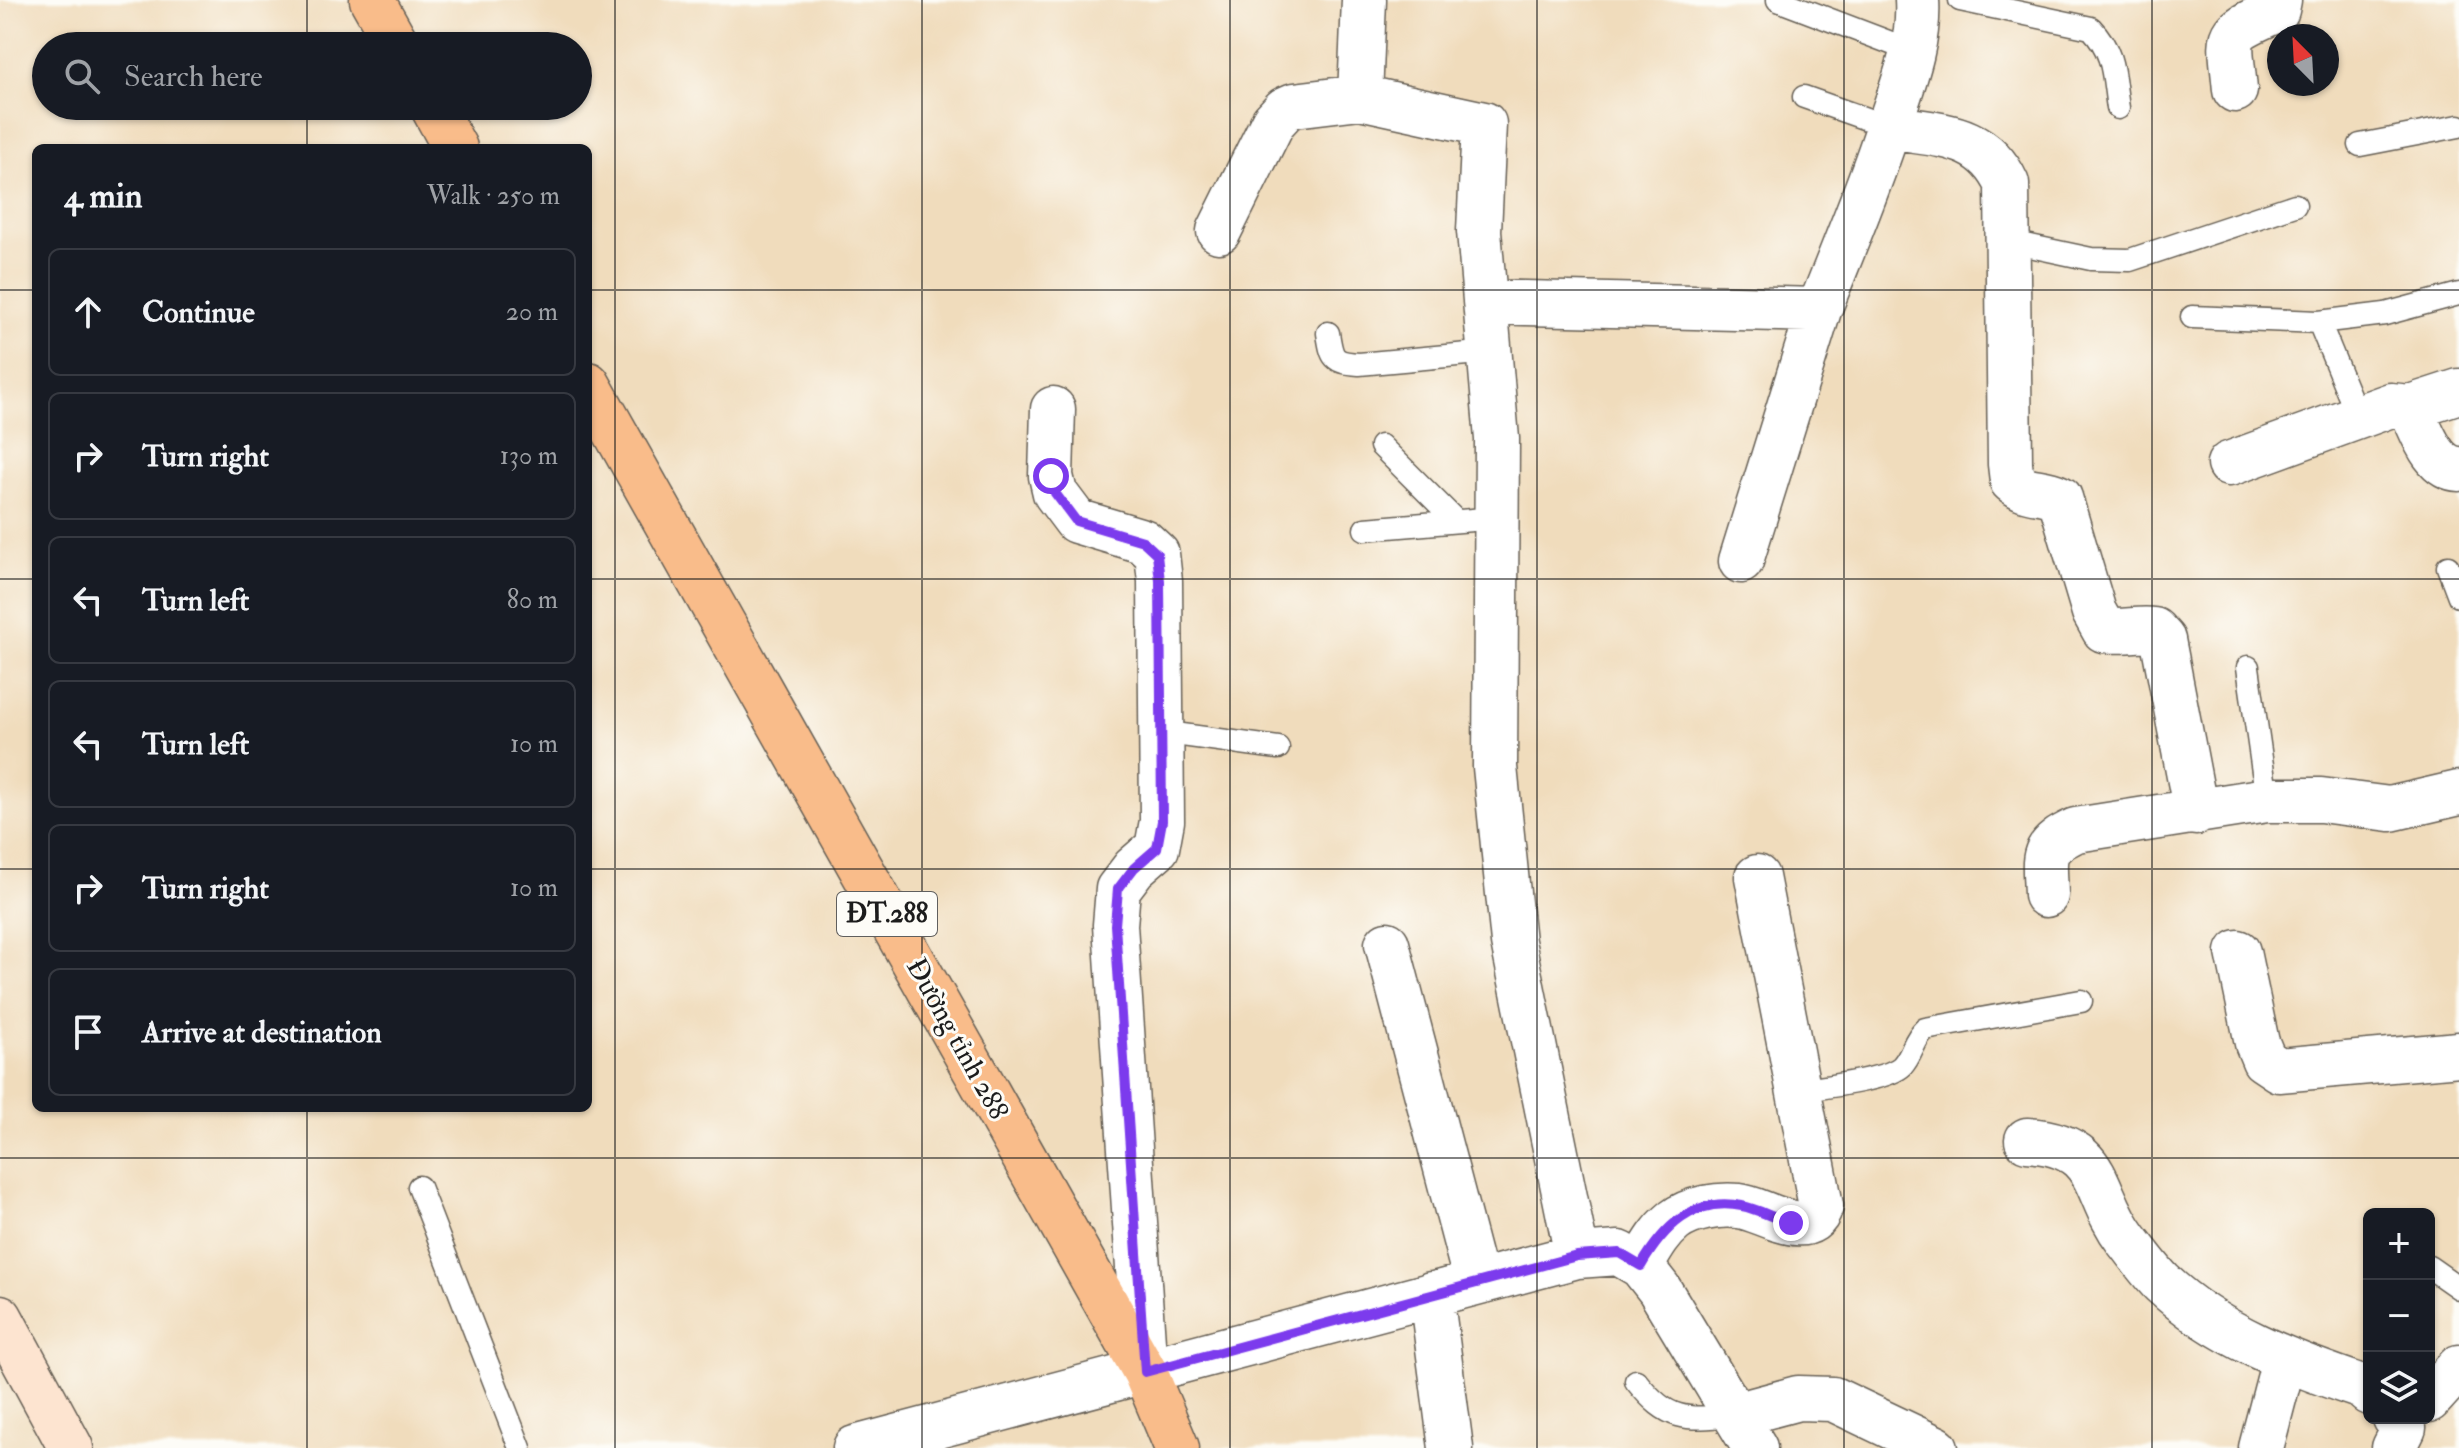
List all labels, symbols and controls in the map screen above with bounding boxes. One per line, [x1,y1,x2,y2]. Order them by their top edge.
north arrow [2267,24,2339,96]
search box [32,32,592,120]
icon: search [60,54,104,98]
text: Search here [124,58,263,95]
text: 4 min [64,175,142,218]
text: Walk · 250 m [427,180,560,212]
icon: ahead [66,290,110,334]
text: Continue [142,294,255,331]
text: 20 m [506,296,558,328]
icon: right [66,434,110,478]
text: Turn right [142,438,269,475]
text: 130 m [500,440,558,472]
route start [1033,458,1069,494]
icon: left [66,578,110,622]
text: Turn left [142,582,249,619]
text: 80 m [507,584,558,616]
icon: left [66,722,110,766]
text: Turn left [142,726,249,763]
text: 10 m [510,728,558,760]
icon: right [66,866,110,910]
text: Turn right [142,870,269,907]
text: 10 m [510,872,558,904]
road number: ĐT.288 [837,892,937,936]
street label: Đường tỉnh 288 [898,952,1016,1126]
icon: arrive [66,1010,110,1054]
text: Arrive at destination [142,1014,382,1051]
route end [1773,1205,1809,1241]
map controls [2363,1208,2435,1424]
button: + [2363,1208,2435,1280]
button: − [2363,1280,2435,1352]
button: layers [2363,1352,2435,1424]

